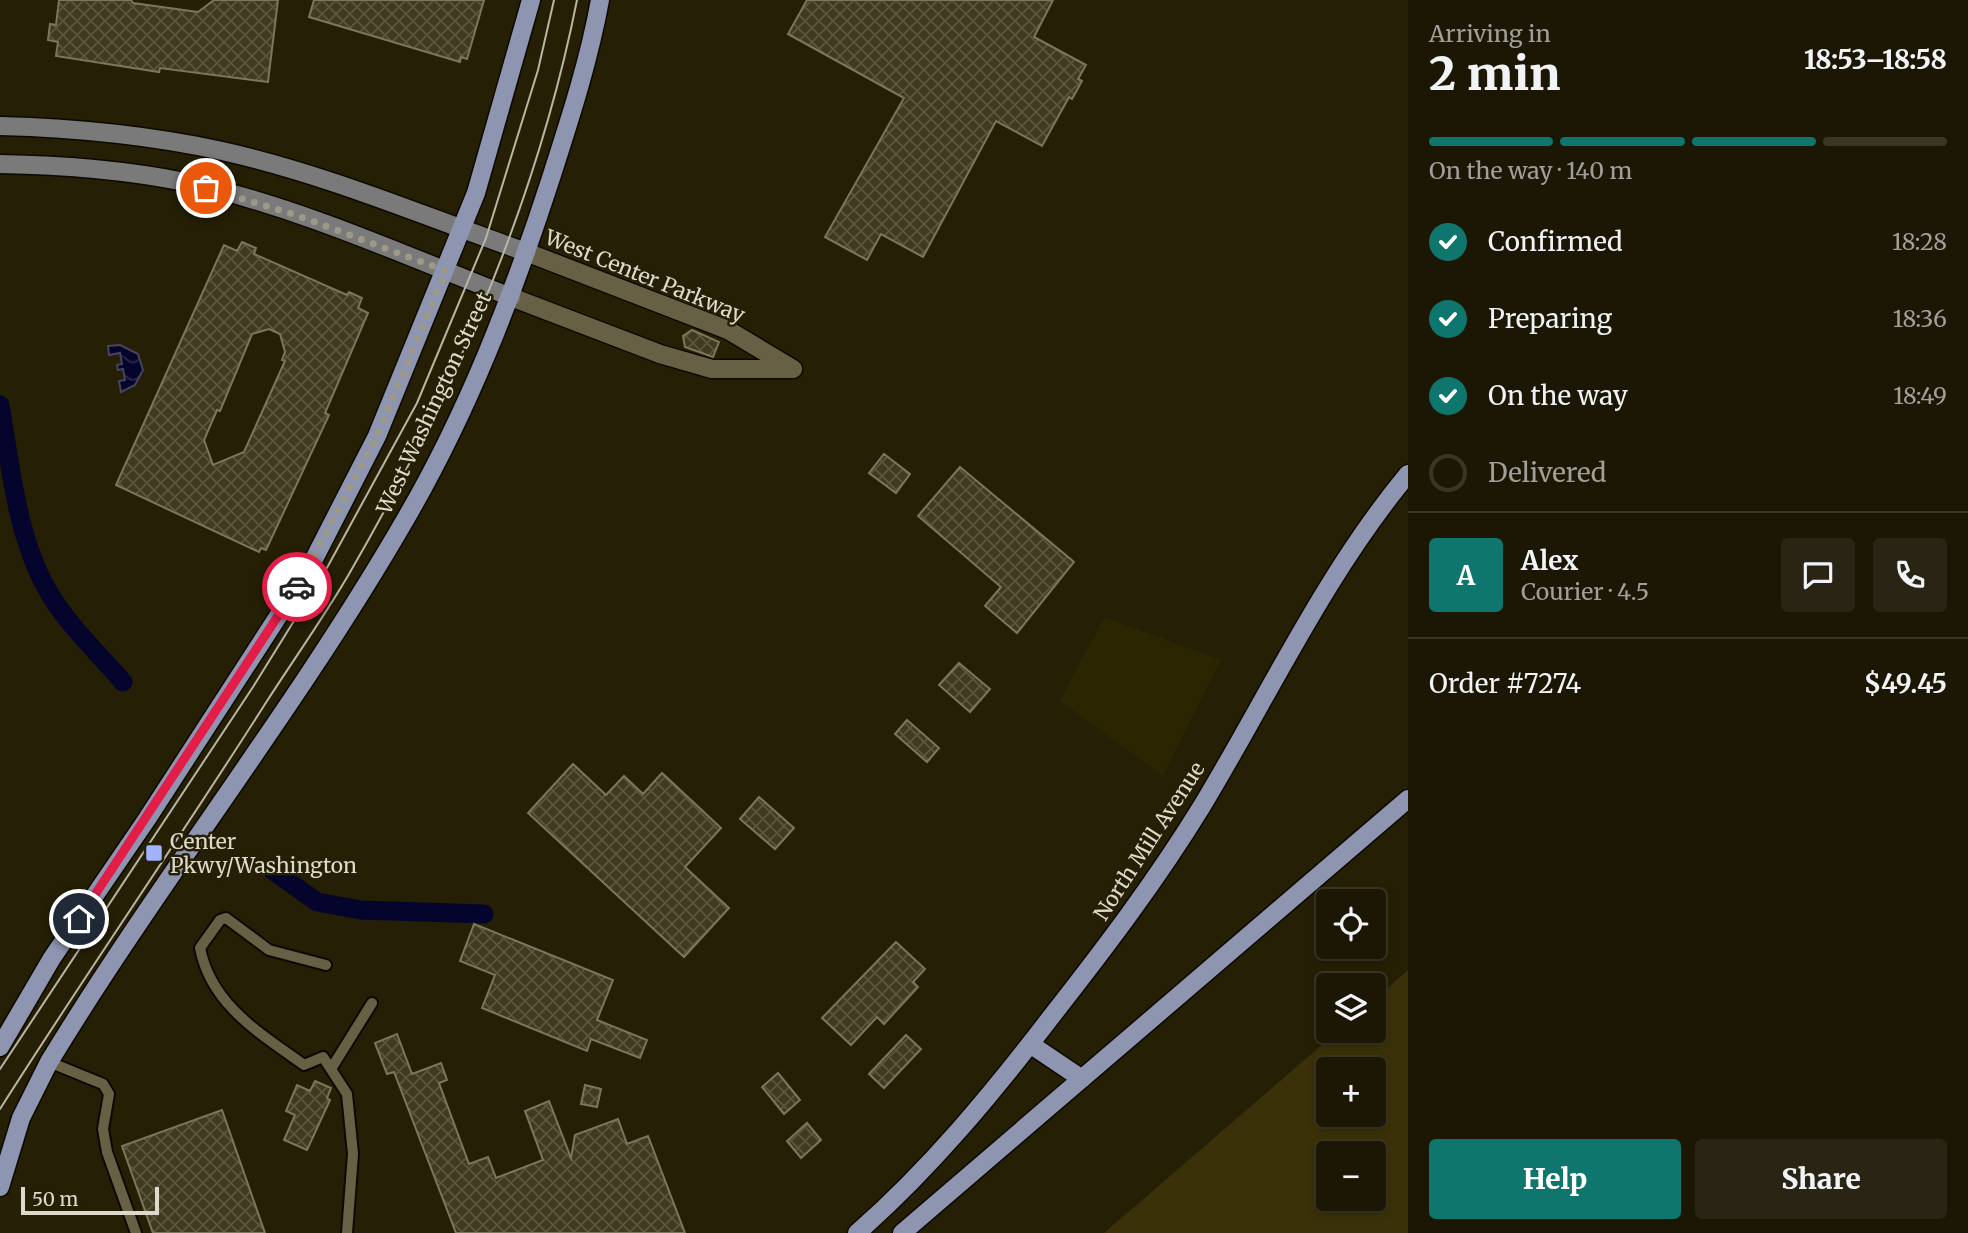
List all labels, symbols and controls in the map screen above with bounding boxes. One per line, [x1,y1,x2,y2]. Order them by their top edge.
text: Arriving in [1429,19,1551,48]
text: 18:53–18:58 [1804,43,1947,76]
text: 2 min [1429,45,1561,103]
text: On the way · 140 m [1429,156,1632,185]
pin [176,158,236,218]
icon: bag [187,169,225,207]
street label: West Center Parkway [540,223,750,329]
icon: check [1429,223,1467,261]
text: Confirmed [1488,225,1623,258]
text: 18:28 [1892,227,1947,256]
street label: West Washington Street [370,288,497,519]
icon: check [1429,300,1467,338]
text: Preparing [1488,302,1612,335]
text: 18:36 [1893,304,1947,333]
icon: check [1429,377,1467,415]
text: On the way [1488,379,1628,412]
text: 18:49 [1893,381,1947,410]
text: Delivered [1488,456,1607,489]
button: chat [1781,538,1855,612]
button: phone [1873,538,1947,612]
text: Alex [1521,544,1578,577]
courier [262,552,332,622]
text: A [1457,559,1475,592]
icon: car [278,568,316,606]
text: Courier · 4.5 [1521,577,1649,606]
text: Order #7274 [1429,667,1581,700]
text: $49.45 [1864,667,1947,700]
street label: North Mill Avenue [1088,757,1210,925]
place label: Center Pkwy/Washington [170,828,357,879]
marker: Center Pkwy/Washington [144,843,164,863]
pin [49,889,109,949]
map controls [1316,889,1386,1211]
button: locate [1316,889,1386,959]
icon: home [60,900,98,938]
button: layers [1316,973,1386,1043]
button: + [1316,1057,1386,1127]
button: Help [1429,1139,1681,1219]
button: Share [1695,1139,1947,1219]
button: − [1316,1141,1386,1211]
scale bar [21,1184,159,1216]
text: 50 m [32,1187,78,1211]

